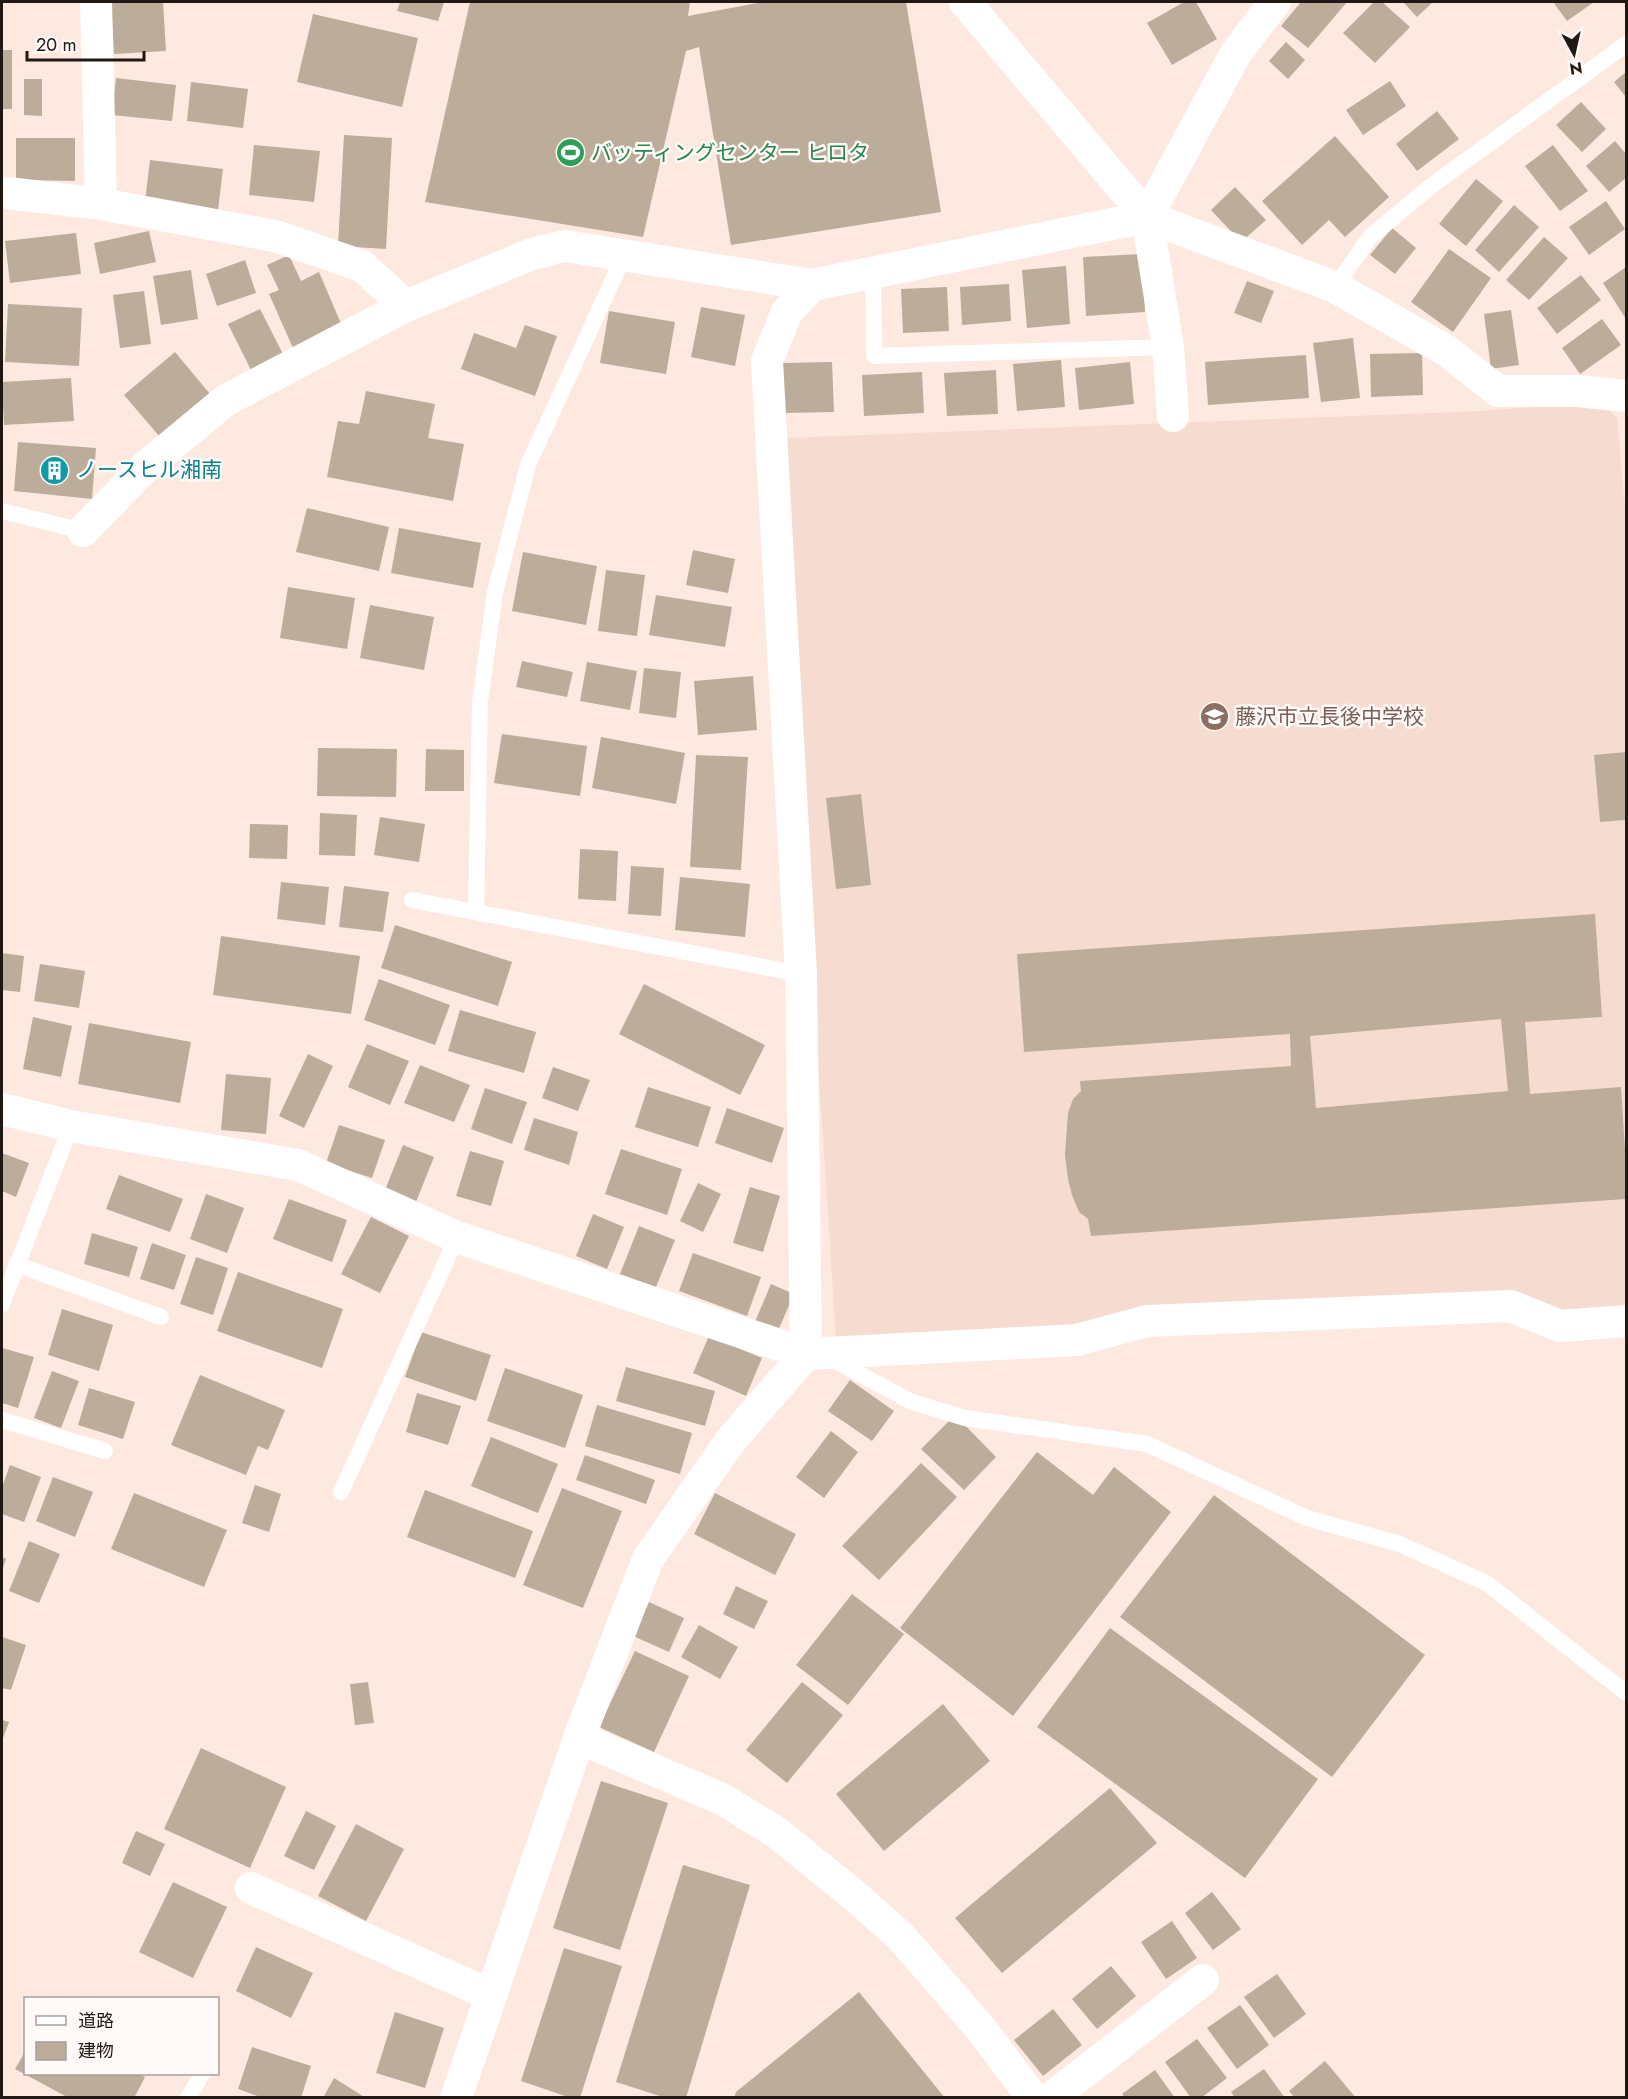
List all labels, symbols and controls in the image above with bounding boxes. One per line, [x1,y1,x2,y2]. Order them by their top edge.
scale bar [27,24,144,62]
north arrow [1544,24,1604,84]
text: 20 m [36,32,76,58]
text: N [1568,56,1584,81]
sports icon: バッティングセンター ヒロタ [554,137,586,169]
place label: バッティングセンター ヒロタ [591,138,869,168]
building icon: ノースヒル湘南 [39,454,71,486]
place label: ノースヒル湘南 [76,455,222,485]
school or university icon: 藤沢市立長後中学校 [1198,701,1230,733]
place label: 藤沢市立長後中学校 [1235,702,1424,732]
legend [24,1997,219,2075]
text: 道路 [78,2008,114,2034]
text: 建物 [78,2038,114,2064]

